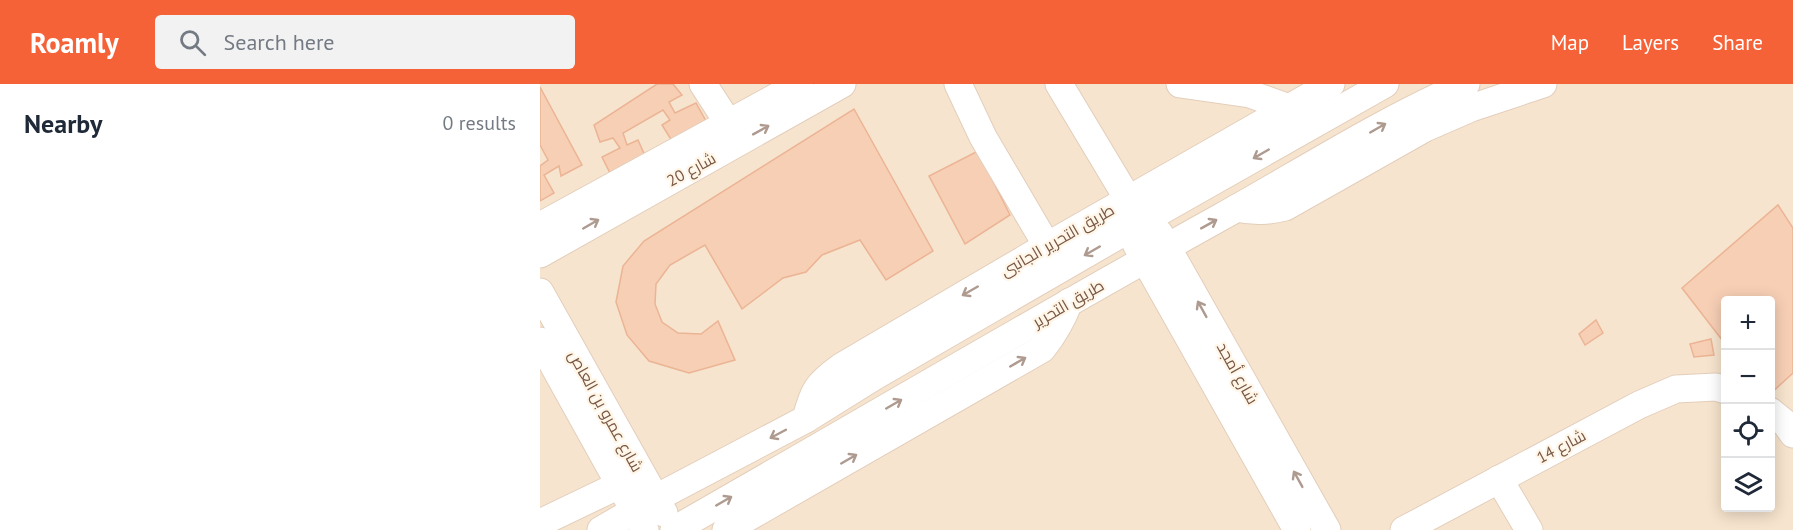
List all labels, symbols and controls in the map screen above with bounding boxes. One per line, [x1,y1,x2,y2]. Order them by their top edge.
search box [155,15,575,69]
text: Roamly [30,24,119,61]
icon: search [176,26,209,59]
text: Search here [224,28,335,56]
text: Map [1551,29,1589,56]
text: Layers [1622,29,1679,56]
text: Share [1712,29,1763,56]
text: Nearby [24,107,102,140]
text: 0 results [443,110,516,136]
one-way arrow [1369,121,1386,133]
one-way arrow [752,124,769,136]
street label: شارع 20 [663,147,720,192]
one-way arrow [1253,148,1270,160]
street label: طريق التحرير الجانبى [996,199,1118,282]
one-way arrow [582,218,599,230]
one-way arrow [1200,218,1217,230]
one-way arrow [1083,246,1101,257]
street label: طريق التحرير [1028,275,1108,333]
one-way arrow [962,285,979,297]
map controls [1721,296,1775,512]
button: + [1721,296,1775,350]
one-way arrow [1196,301,1208,318]
street label: شارع أمجد [1211,338,1263,409]
street label: شارع عمرو بن العاص [563,347,648,476]
button: − [1721,350,1775,404]
one-way arrow [1009,356,1026,368]
one-way arrow [884,398,902,409]
button: locate [1721,404,1775,458]
street label: شارع 14 [1533,425,1590,469]
one-way arrow [770,428,787,440]
one-way arrow [840,453,857,465]
button: layers [1721,458,1775,512]
one-way arrow [1292,471,1304,488]
one-way arrow [715,495,733,506]

